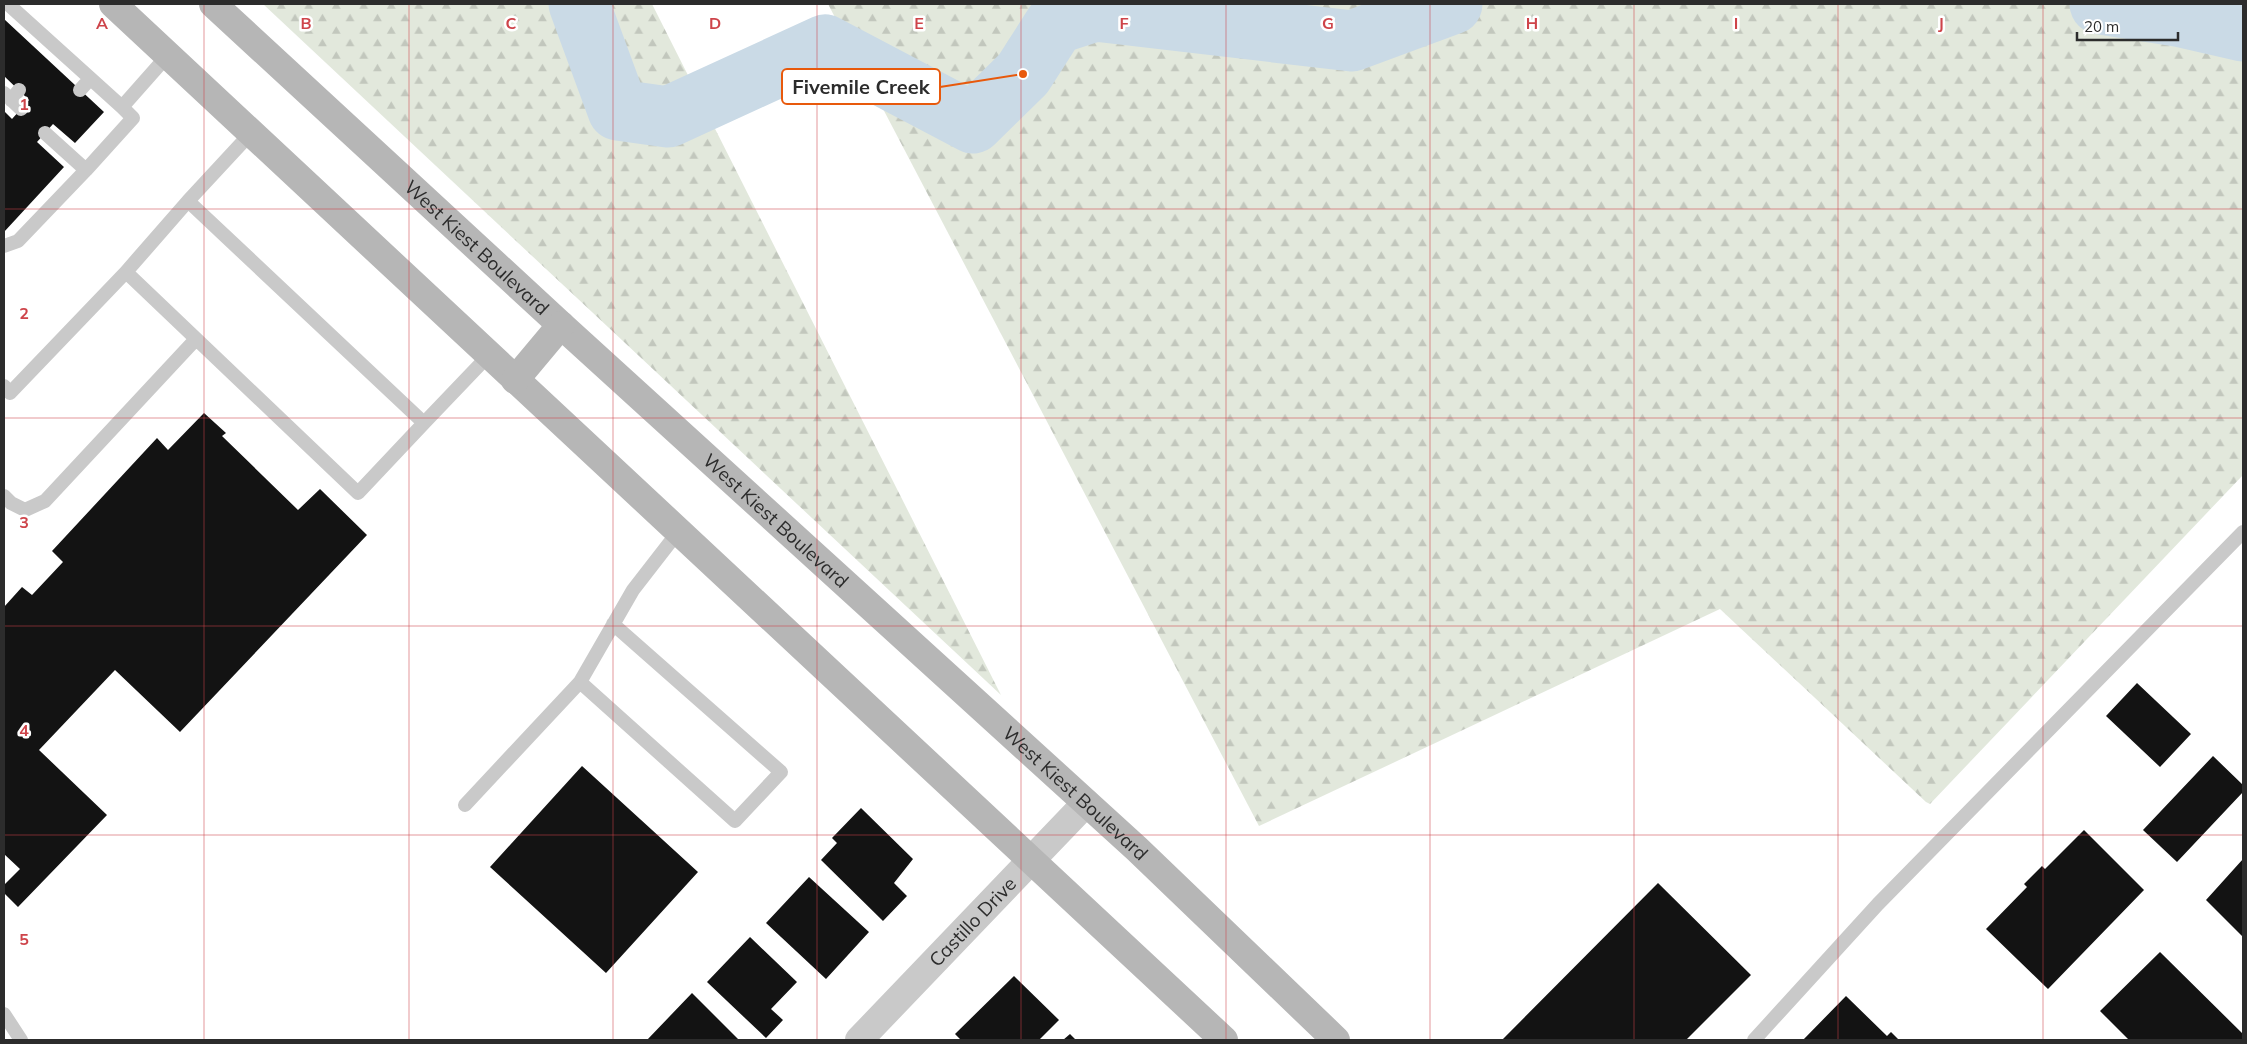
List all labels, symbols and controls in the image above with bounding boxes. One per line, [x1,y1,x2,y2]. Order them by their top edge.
scale bar [2077,10,2178,42]
text: A [96,13,108,33]
text: B [300,13,312,33]
text: C [506,13,517,33]
text: D [709,13,721,33]
text: E [914,13,924,33]
text: F [1119,13,1129,33]
text: G [1322,13,1334,33]
text: H [1526,13,1538,33]
text: I [1734,13,1738,33]
text: J [1938,13,1944,33]
text: 20 m [2084,17,2119,36]
callout: Fivemile Creek [782,69,940,104]
text: Fivemile Creek [792,74,931,99]
text: 1 [19,94,29,114]
street label: West Kiest Boulevard [400,175,554,320]
text: 2 [19,303,29,323]
street label: West Kiest Boulevard [698,448,854,593]
text: 3 [19,512,29,532]
text: 4 [19,720,29,740]
street label: West Kiest Boulevard [998,721,1153,865]
street label: Castillo Drive [924,872,1021,972]
text: 5 [19,929,29,949]

